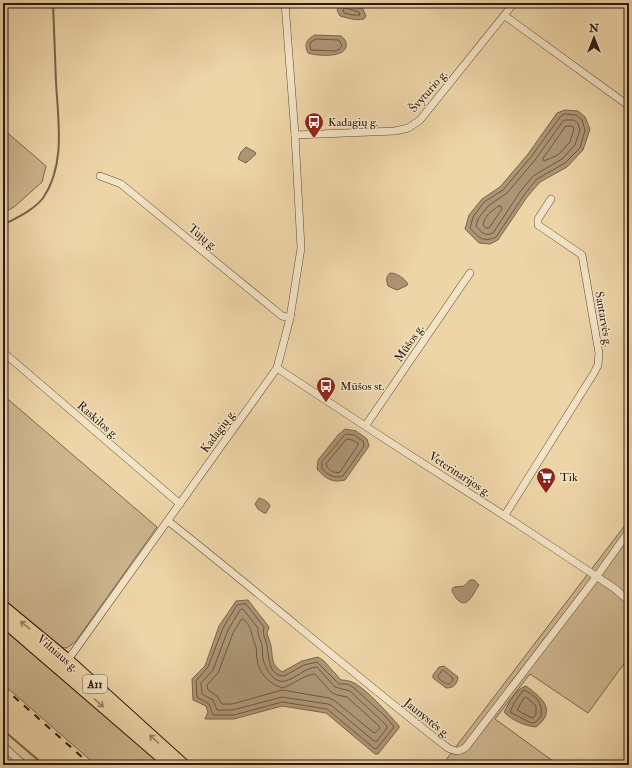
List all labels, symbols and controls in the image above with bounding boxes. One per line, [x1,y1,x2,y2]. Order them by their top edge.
north arrow [574,18,614,58]
text: N [588,22,600,35]
street label: Švyturio g. [406,67,451,116]
bus stop icon: Kadagių g. [303,111,325,139]
place label: Kadagių g. [328,115,378,130]
street label: Tujų g. [185,221,220,254]
street label: Santarvės g. [591,290,616,348]
street label: Mūšos g. [391,322,427,365]
bus stop icon: Mūšos st. [315,375,337,403]
place label: Mūšos st. [340,379,385,394]
street label: Raskilos g. [74,398,122,443]
street label: Kadagių g. [198,407,239,456]
street label: Veterinarijos g. [426,449,494,500]
supermarket icon: Tik [535,466,557,494]
place label: Tik [560,470,578,485]
one-way arrow [20,621,31,630]
street label: Vilniaus g. [34,632,82,675]
road number: A11 [83,675,107,693]
street label: Jaunystės g. [400,695,453,741]
one-way arrow [94,698,104,707]
one-way arrow [150,735,160,744]

